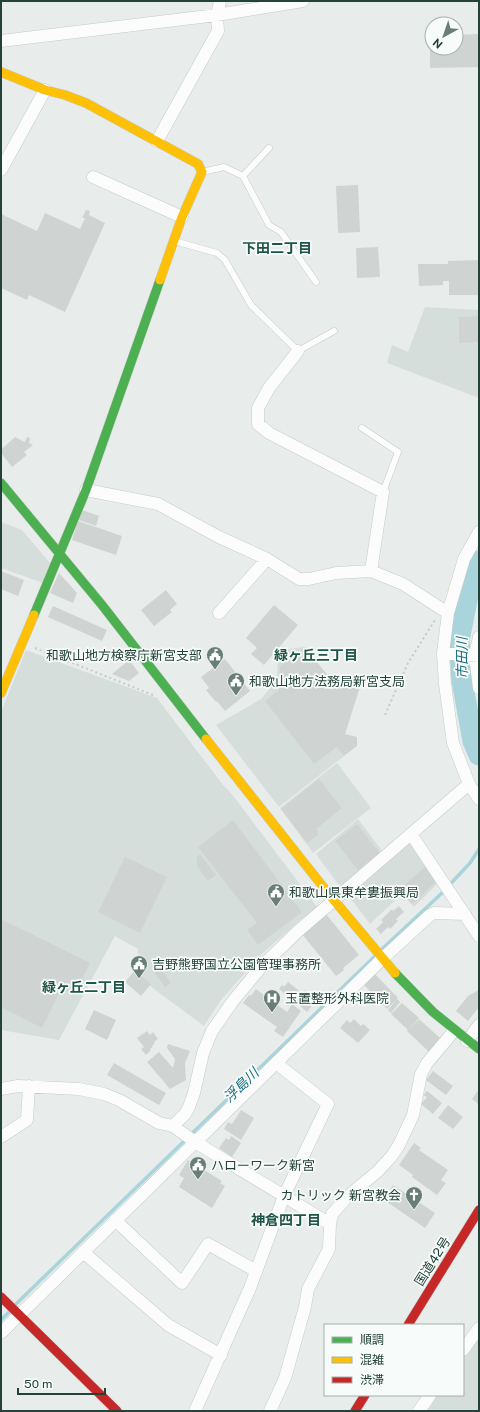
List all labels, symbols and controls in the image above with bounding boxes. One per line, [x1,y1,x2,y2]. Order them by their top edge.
north arrow [424,16,464,56]
text: N [430,36,445,51]
district label: 下田二丁目 [242,240,312,256]
water label: 市田川 [454,635,470,679]
public building icon: 和歌山地方検察庁新宮支部 [205,645,225,670]
district label: 緑ヶ丘三丁目 [274,647,358,663]
place label: 和歌山地方検察庁新宮支部 [46,648,202,663]
public building icon: 和歌山地方法務局新宮支局 [226,671,246,696]
place label: 和歌山地方法務局新宮支局 [249,674,405,689]
public building icon: 和歌山県東牟婁振興局 [266,882,286,907]
place label: 和歌山県東牟婁振興局 [289,885,419,900]
public building icon: 吉野熊野国立公園管理事務所 [129,954,149,979]
place label: 吉野熊野国立公園管理事務所 [152,957,321,972]
district label: 緑ヶ丘二丁目 [42,979,126,995]
hospital icon: 玉置整形外科医院 [262,988,282,1013]
place label: 玉置整形外科医院 [285,991,389,1006]
water label: 浮島川 [220,1063,263,1105]
public building icon: ハローワーク新宮 [188,1155,208,1180]
place label: ハローワーク新宮 [211,1158,315,1173]
church icon: カトリック 新宮教会 [404,1185,424,1210]
place label: カトリック 新宮教会 [281,1188,401,1203]
district label: 神倉四丁目 [251,1212,321,1228]
street label: 国道42号 [412,1234,453,1289]
legend [324,1324,464,1396]
text: 順調 [360,1333,384,1347]
text: 混雑 [360,1353,384,1367]
scale bar [18,1370,105,1396]
text: 渋滞 [360,1373,384,1387]
text: 50 m [24,1377,52,1391]

